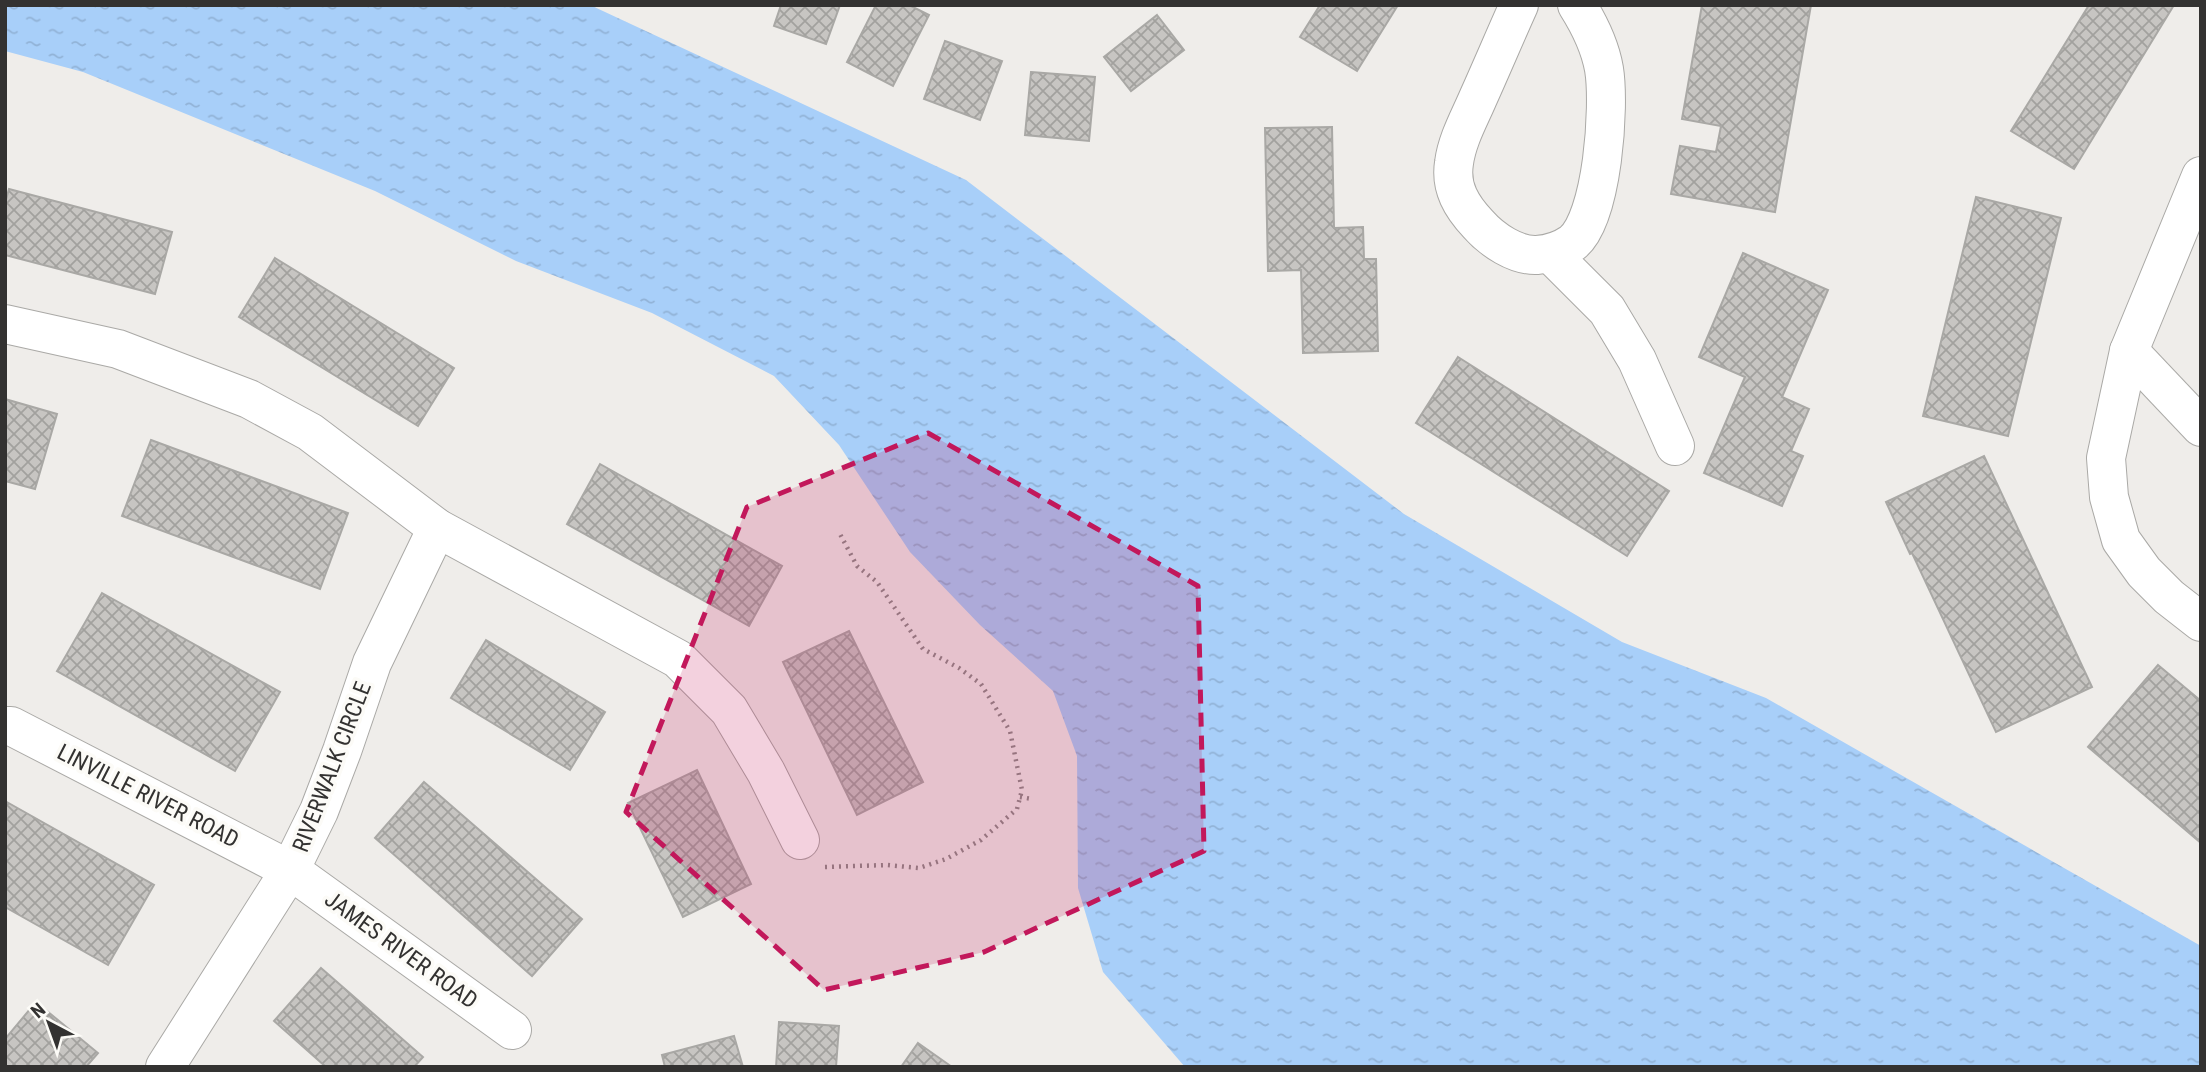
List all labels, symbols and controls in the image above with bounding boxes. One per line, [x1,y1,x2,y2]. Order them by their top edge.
street label: RIVERWALK CIRCLE [287,678,377,856]
street label: LINVILLE RIVER ROAD [53,739,243,853]
street label: JAMES RIVER ROAD [319,886,483,1014]
north arrow [14,988,84,1058]
text: N [26,998,50,1023]

